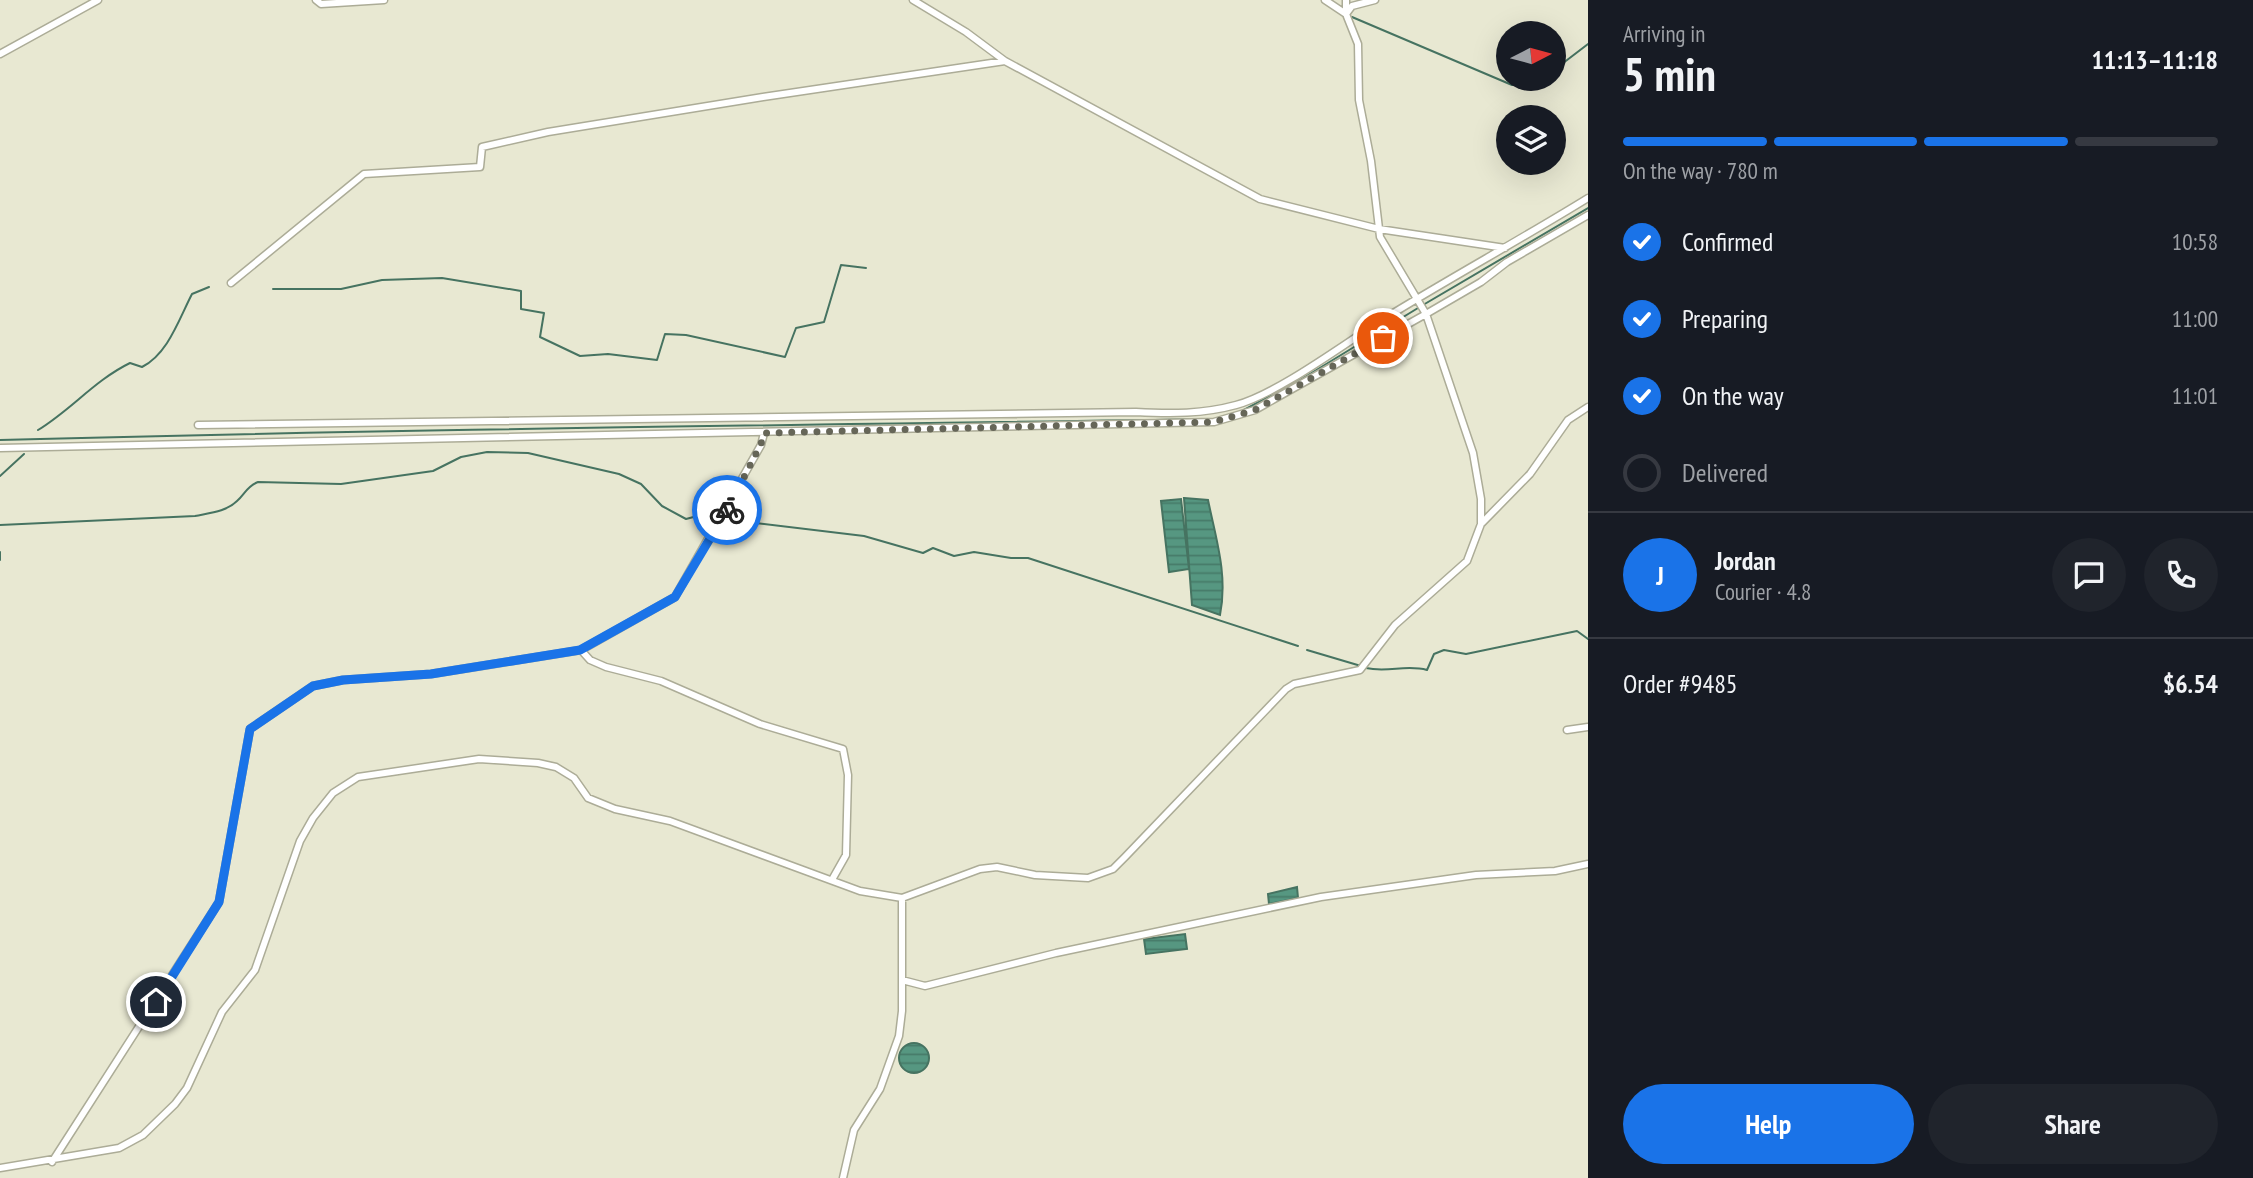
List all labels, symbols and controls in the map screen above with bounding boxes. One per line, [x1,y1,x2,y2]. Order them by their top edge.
text: Arriving in [1623,19,1705,48]
north arrow [1496,21,1566,91]
map controls [1496,21,1566,175]
text: 11:13–11:18 [2091,43,2218,76]
text: 5 min [1623,44,1716,104]
button: layers [1496,105,1566,175]
text: On the way · 780 m [1623,156,1778,185]
icon: check [1623,223,1661,261]
text: Confirmed [1682,225,1773,258]
text: 10:58 [2172,227,2218,256]
icon: check [1623,300,1661,338]
text: Preparing [1682,302,1768,335]
text: 11:00 [2172,304,2218,333]
pin [1353,308,1413,368]
icon: bag [1364,319,1402,357]
icon: check [1623,377,1661,415]
text: On the way [1682,379,1784,412]
text: 11:01 [2172,381,2218,410]
text: Delivered [1682,456,1768,489]
courier [692,475,762,545]
icon: bike [708,491,746,529]
button: chat [2052,538,2126,612]
button: phone [2144,538,2218,612]
text: Jordan [1715,544,1776,577]
text: J [1656,559,1664,592]
text: Courier · 4.8 [1715,577,1811,606]
text: Order #9485 [1623,667,1738,700]
text: $6.54 [2163,667,2218,700]
pin [126,972,186,1032]
icon: home [137,983,175,1021]
button: Help [1623,1084,1914,1164]
button: Share [1928,1084,2218,1164]

